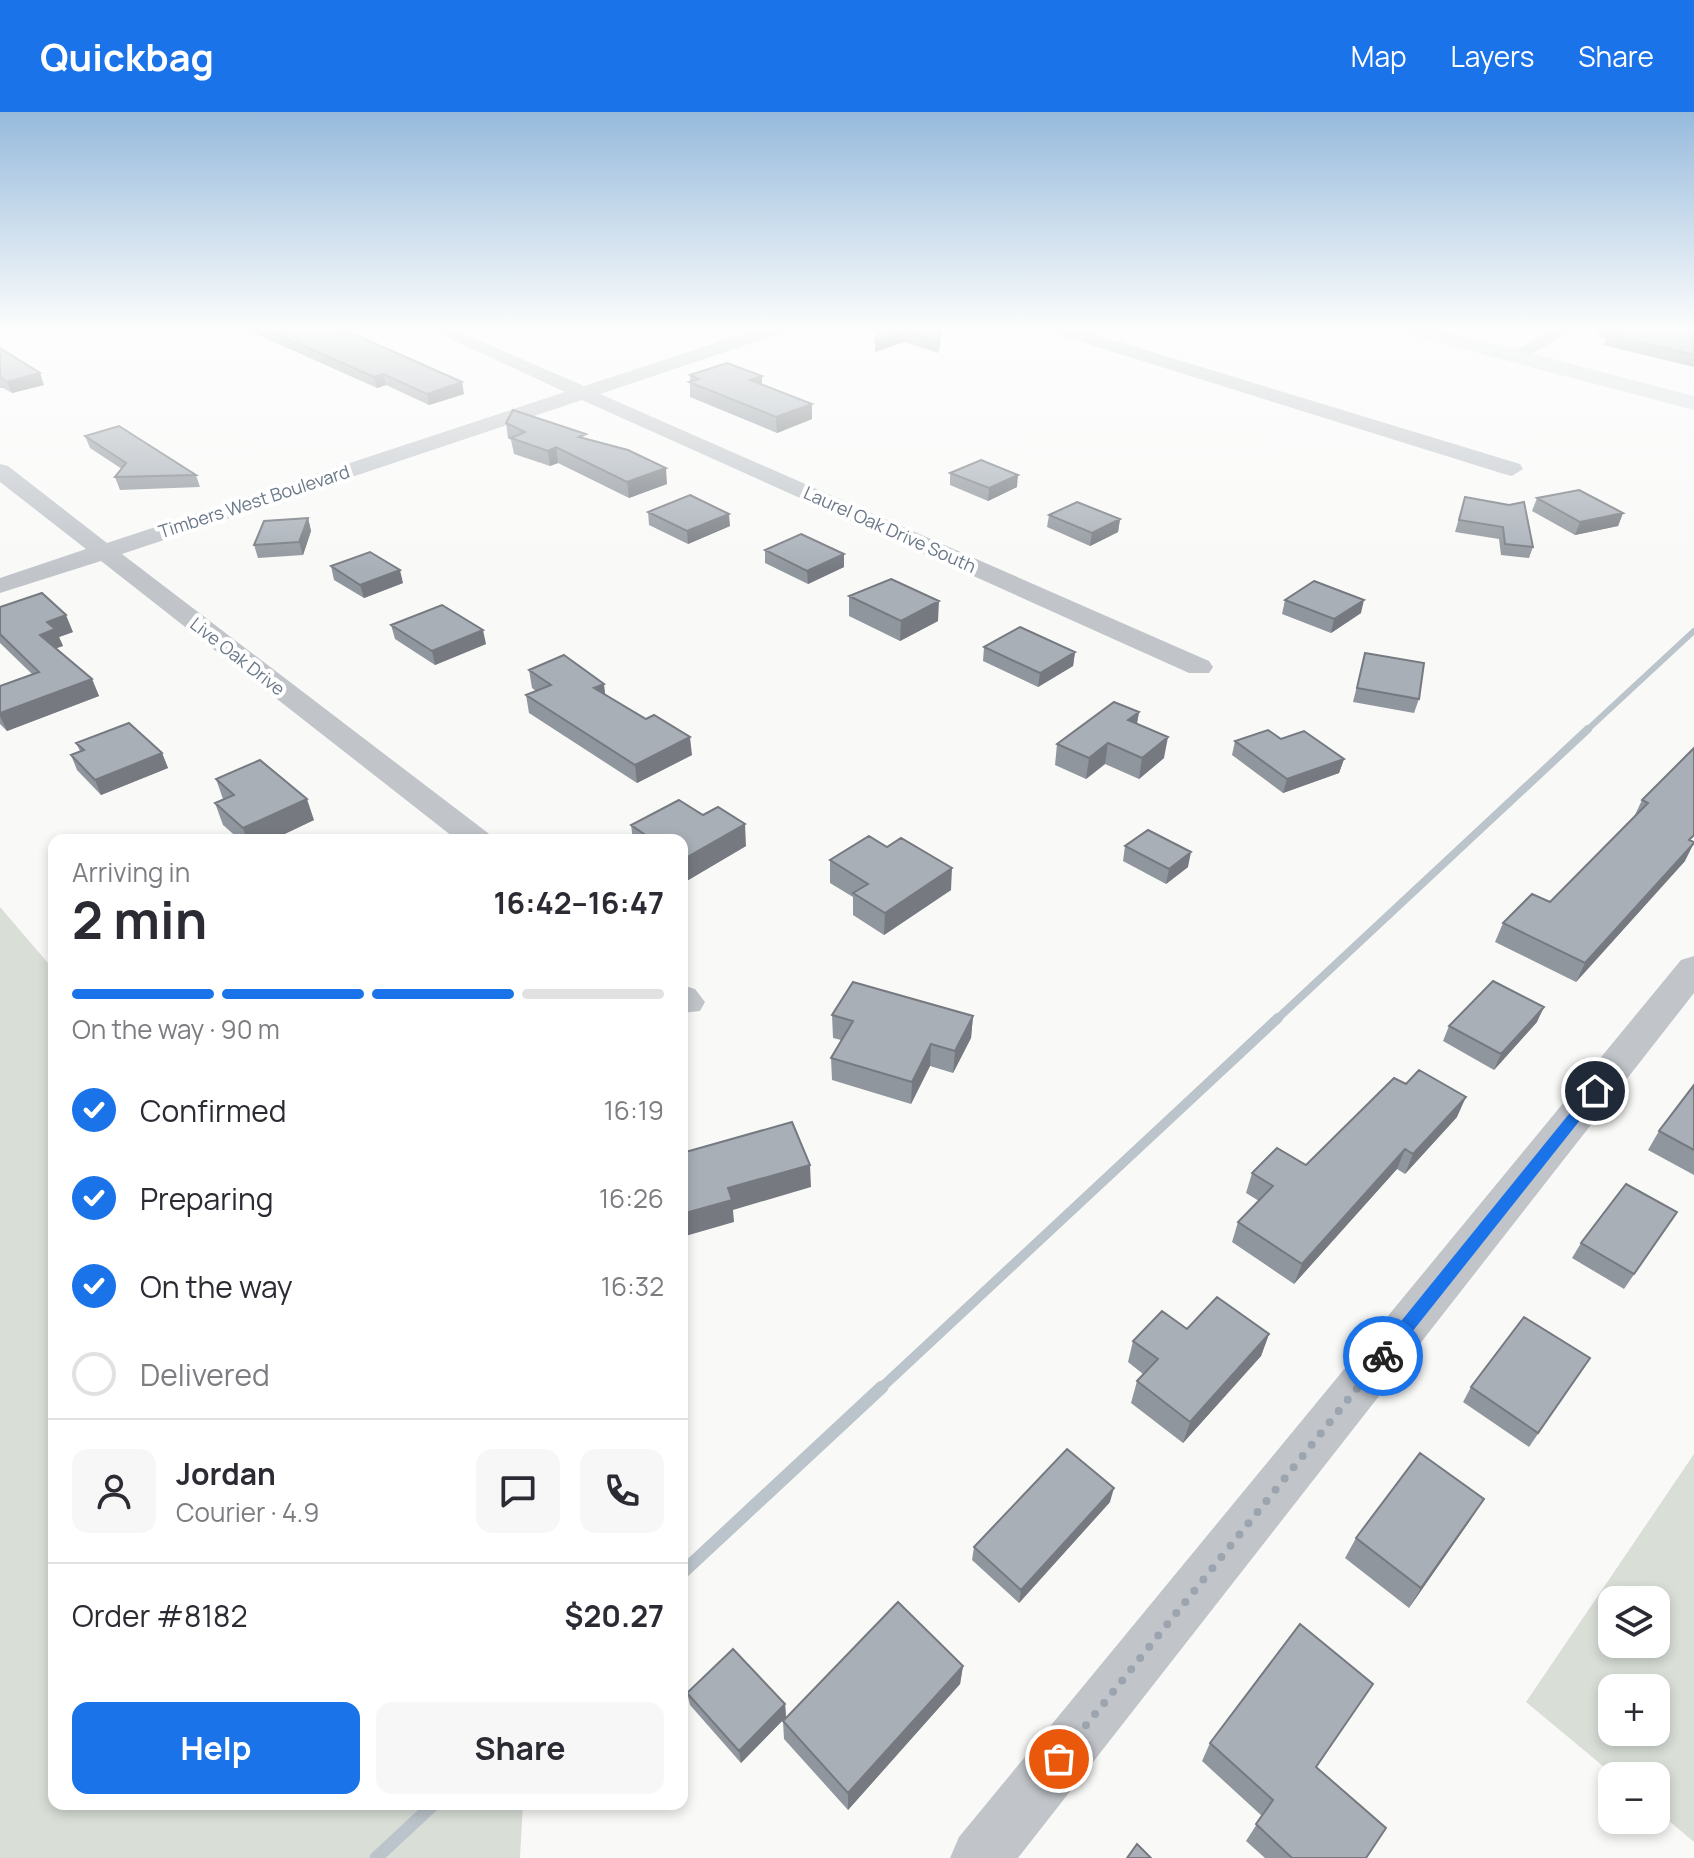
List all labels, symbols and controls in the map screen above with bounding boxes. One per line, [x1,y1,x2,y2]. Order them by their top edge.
text: Quickbag [40,30,214,82]
text: Map [1351,37,1407,75]
text: Layers [1451,37,1534,75]
text: Share [1578,37,1654,75]
street label: Timbers West Boulevard [155,459,353,543]
street label: Laurel Oak Drive South [800,480,980,578]
street label: Live Oak Drive [186,611,290,701]
text: Arriving in [72,854,190,890]
text: 16:42–16:47 [493,882,664,923]
text: 2 min [72,884,207,955]
text: On the way · 90 m [72,1011,280,1047]
pin [1561,1057,1629,1125]
icon: home [1573,1069,1617,1113]
icon: check [72,1088,116,1132]
text: Confirmed [140,1090,287,1131]
text: 16:19 [604,1092,664,1128]
icon: check [72,1176,116,1220]
text: Preparing [140,1178,274,1219]
text: 16:26 [599,1180,664,1216]
icon: check [72,1264,116,1308]
text: On the way [140,1266,293,1307]
text: 16:32 [601,1268,664,1304]
courier [1343,1316,1423,1396]
icon: bike [1361,1334,1405,1378]
text: Delivered [140,1354,270,1395]
button: person [72,1449,156,1533]
button: chat [476,1449,560,1533]
button: phone [580,1449,664,1533]
text: Jordan [176,1453,276,1494]
text: Courier · 4.9 [176,1494,319,1530]
map controls [1598,1586,1670,1834]
button: layers [1598,1586,1670,1658]
text: Order #8182 [72,1595,248,1636]
text: $20.27 [565,1595,664,1636]
button: + [1598,1674,1670,1746]
button: Help [72,1702,360,1794]
button: Share [376,1702,664,1794]
pin [1025,1725,1093,1793]
icon: bag [1037,1737,1081,1781]
button: − [1598,1762,1670,1834]

